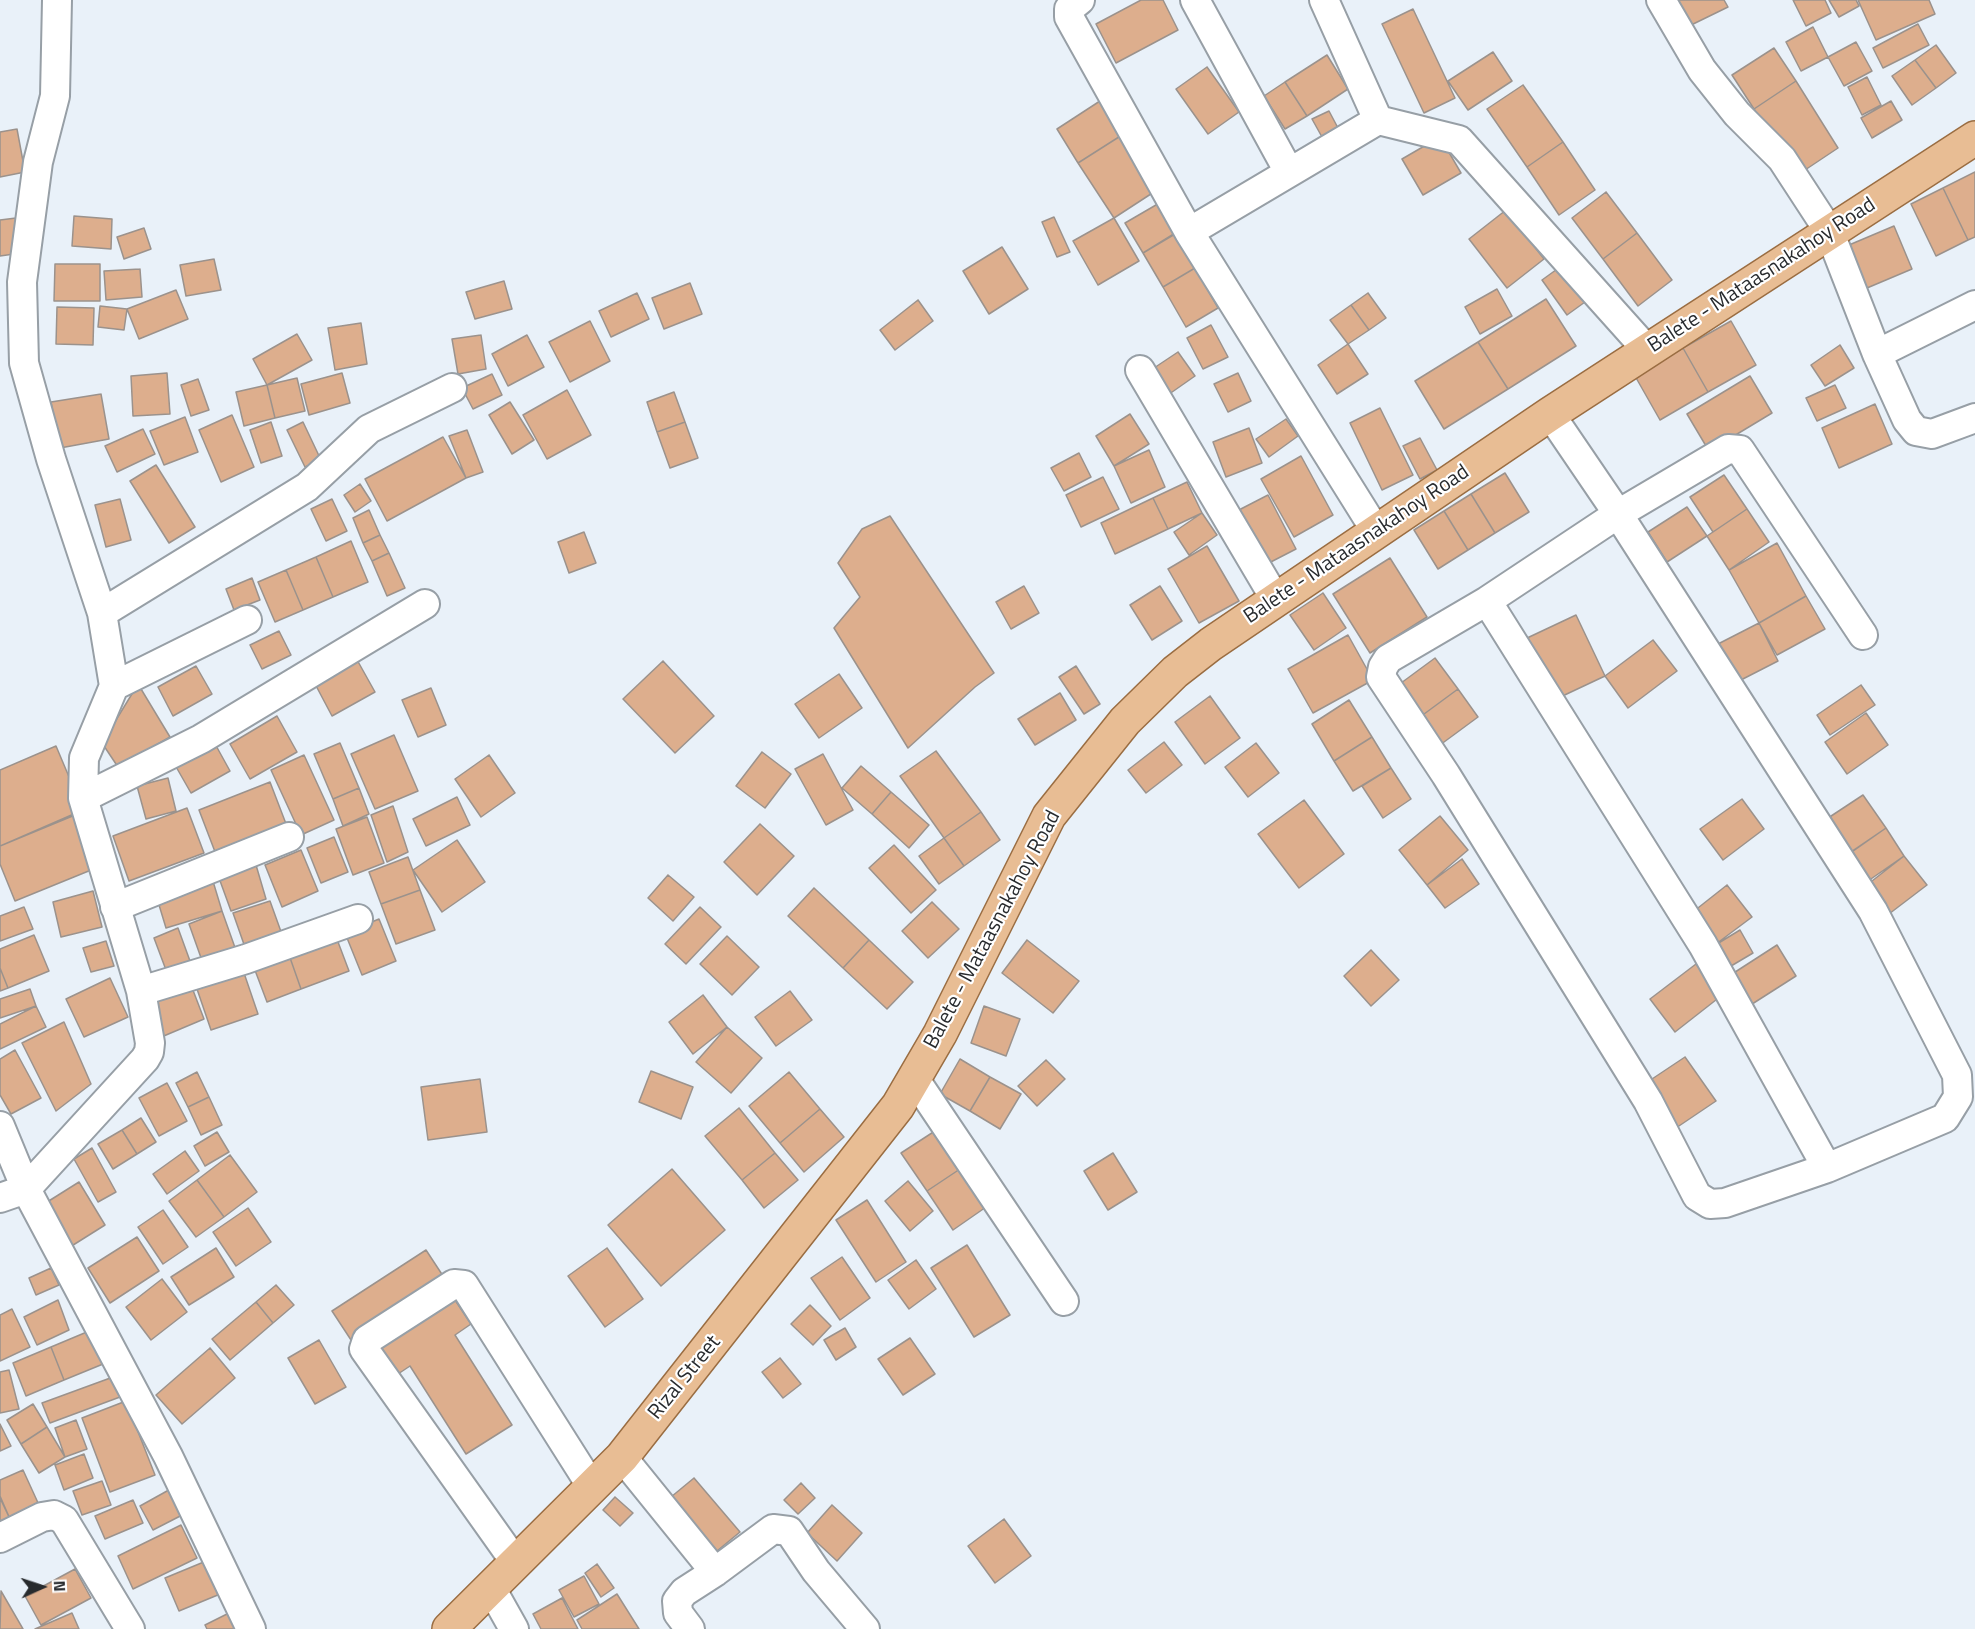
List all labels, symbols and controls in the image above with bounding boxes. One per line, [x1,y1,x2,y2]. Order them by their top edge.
street label: Balete - Mataasnakahoy Road [1643,193,1881,359]
street label: Balete - Mataasnakahoy Road [1240,460,1474,630]
street label: Balete - Mataasnakahoy Road [919,807,1067,1053]
street label: Rizal Street [643,1331,727,1425]
north arrow [12,1557,72,1617]
text: N [48,1580,72,1592]

